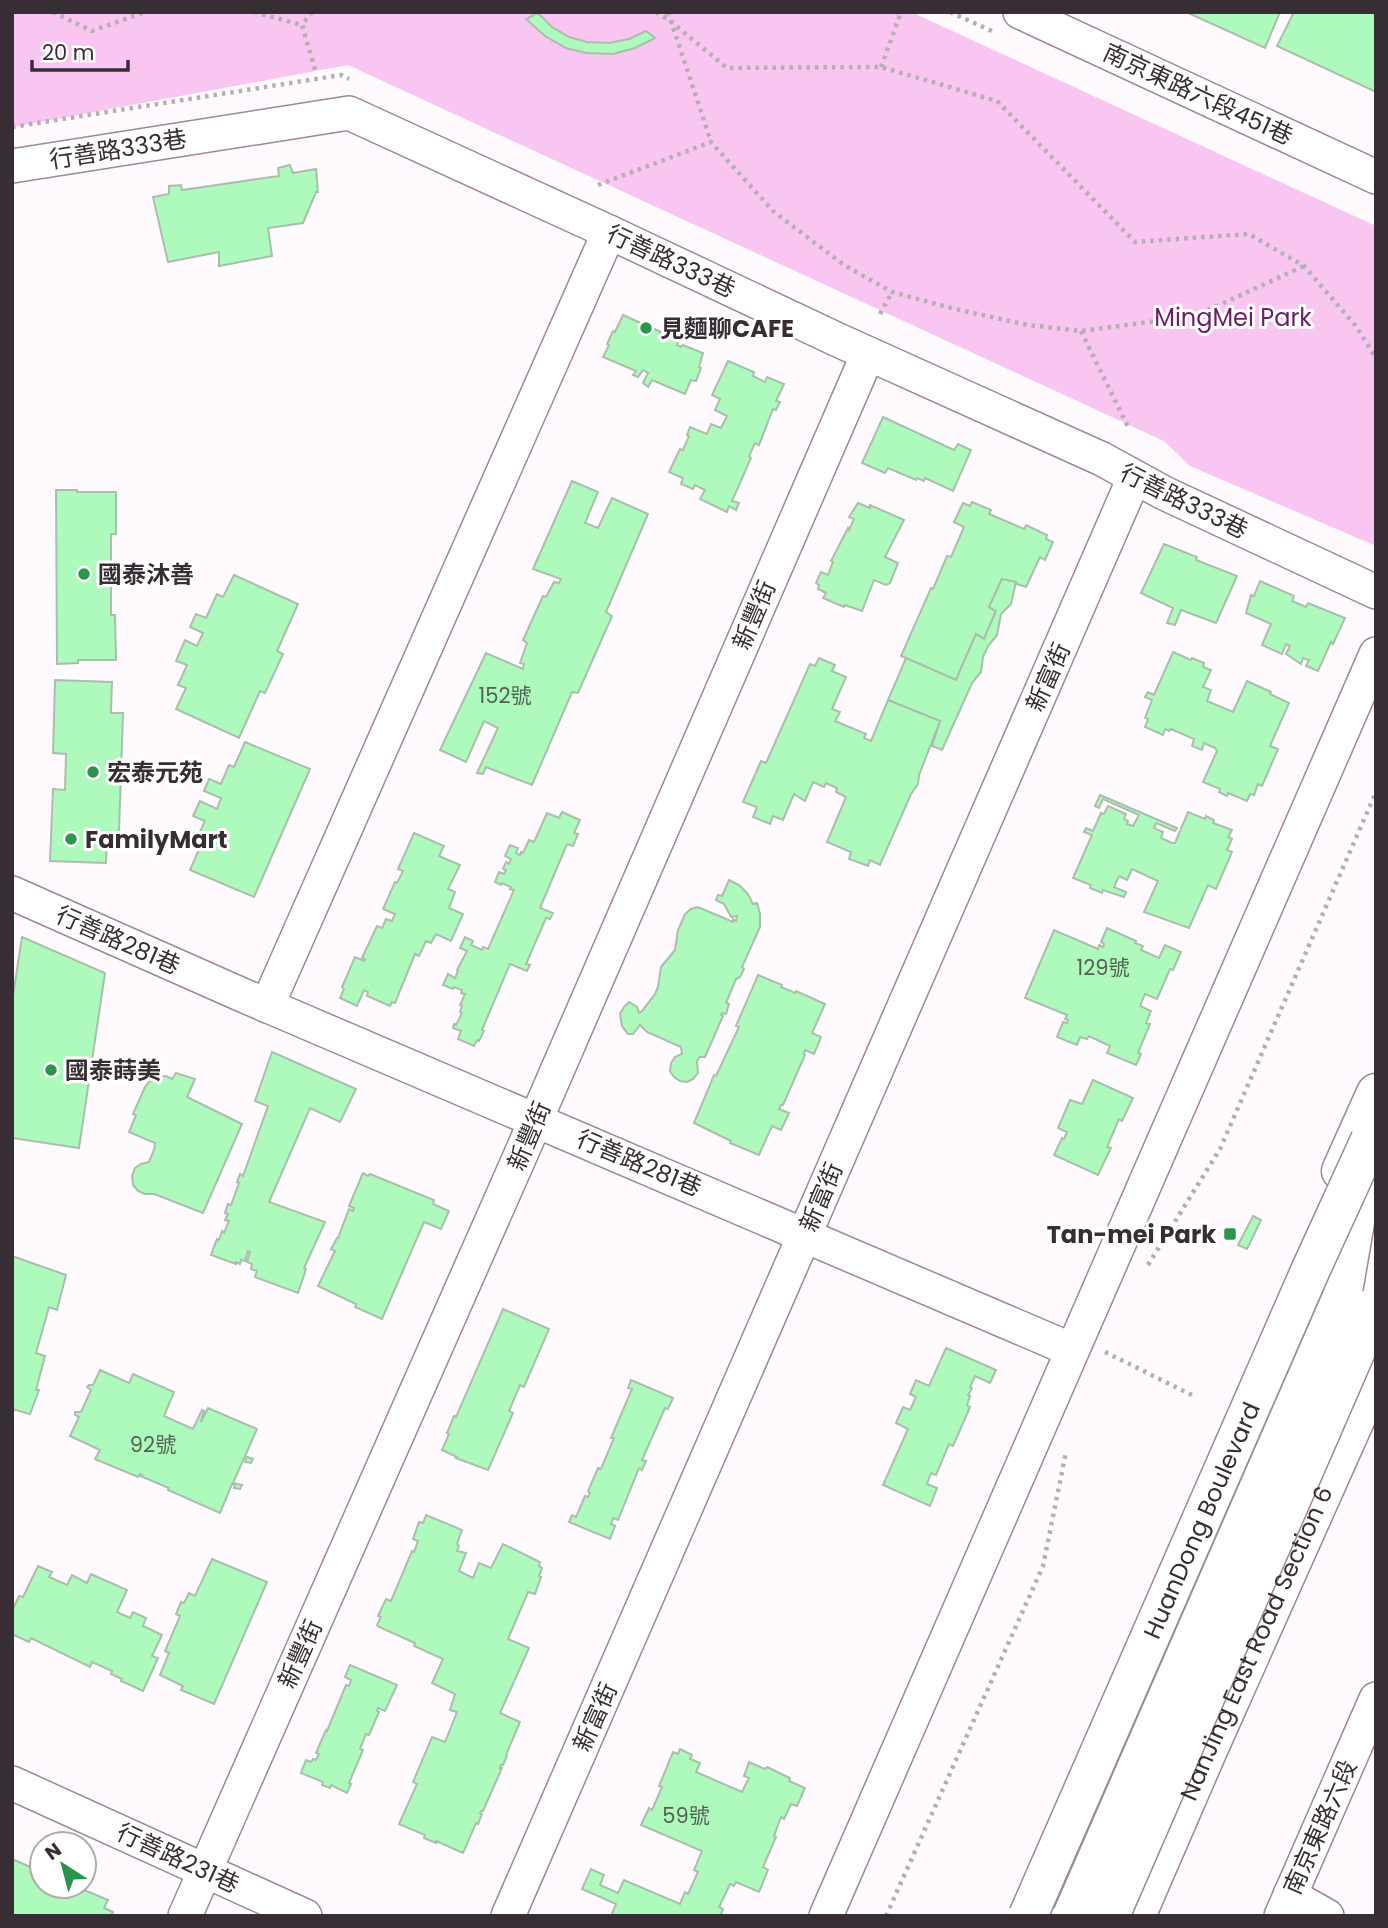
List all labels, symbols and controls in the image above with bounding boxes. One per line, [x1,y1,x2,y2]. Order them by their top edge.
scale bar [32,28,128,72]
street label: 南京東路六段451巷 [1098,36,1298,152]
text: 20 m [42,38,95,67]
street label: 行善路333巷 [47,122,189,176]
street label: 行善路333巷 [601,217,741,305]
park label: MingMei Park [1154,301,1312,334]
place label: 見麵聊CAFE [660,312,794,345]
marker: 見麵聊CAFE [638,320,654,336]
street label: 行善路333巷 [1115,456,1253,546]
place label: 國泰沐善 [98,558,194,591]
marker: 國泰沐善 [76,566,92,582]
street label: 新豐街 [725,575,783,655]
street label: 新富街 [1018,637,1078,717]
house number: 152號 [479,681,531,710]
place label: 宏泰元苑 [107,756,203,789]
marker: 宏泰元苑 [85,764,101,780]
place label: FamilyMart [85,823,228,856]
marker: FamilyMart [63,831,79,847]
street label: 行善路281巷 [51,898,185,982]
house number: 129號 [1076,953,1130,982]
place label: 國泰蒔美 [65,1054,161,1087]
marker: 國泰蒔美 [43,1062,59,1078]
street label: 新豐街 [500,1096,558,1176]
street label: 行善路281巷 [572,1122,706,1204]
street label: 新富街 [792,1157,850,1237]
place label: Tan-mei Park [1047,1218,1216,1251]
marker: Tan-mei Park [1222,1226,1238,1242]
street label: HuanDong Boulevard [1135,1397,1267,1644]
house number: 92號 [130,1430,176,1459]
street label: NanJing East Road Section 6 [1172,1481,1340,1806]
street label: 新豐街 [270,1614,330,1694]
street label: 新富街 [565,1677,625,1757]
street label: 南京東路六段 [1276,1755,1364,1899]
house number: 59號 [662,1801,710,1830]
street label: 行善路231巷 [111,1815,245,1901]
north arrow [28,1830,98,1900]
text: N [40,1837,67,1867]

